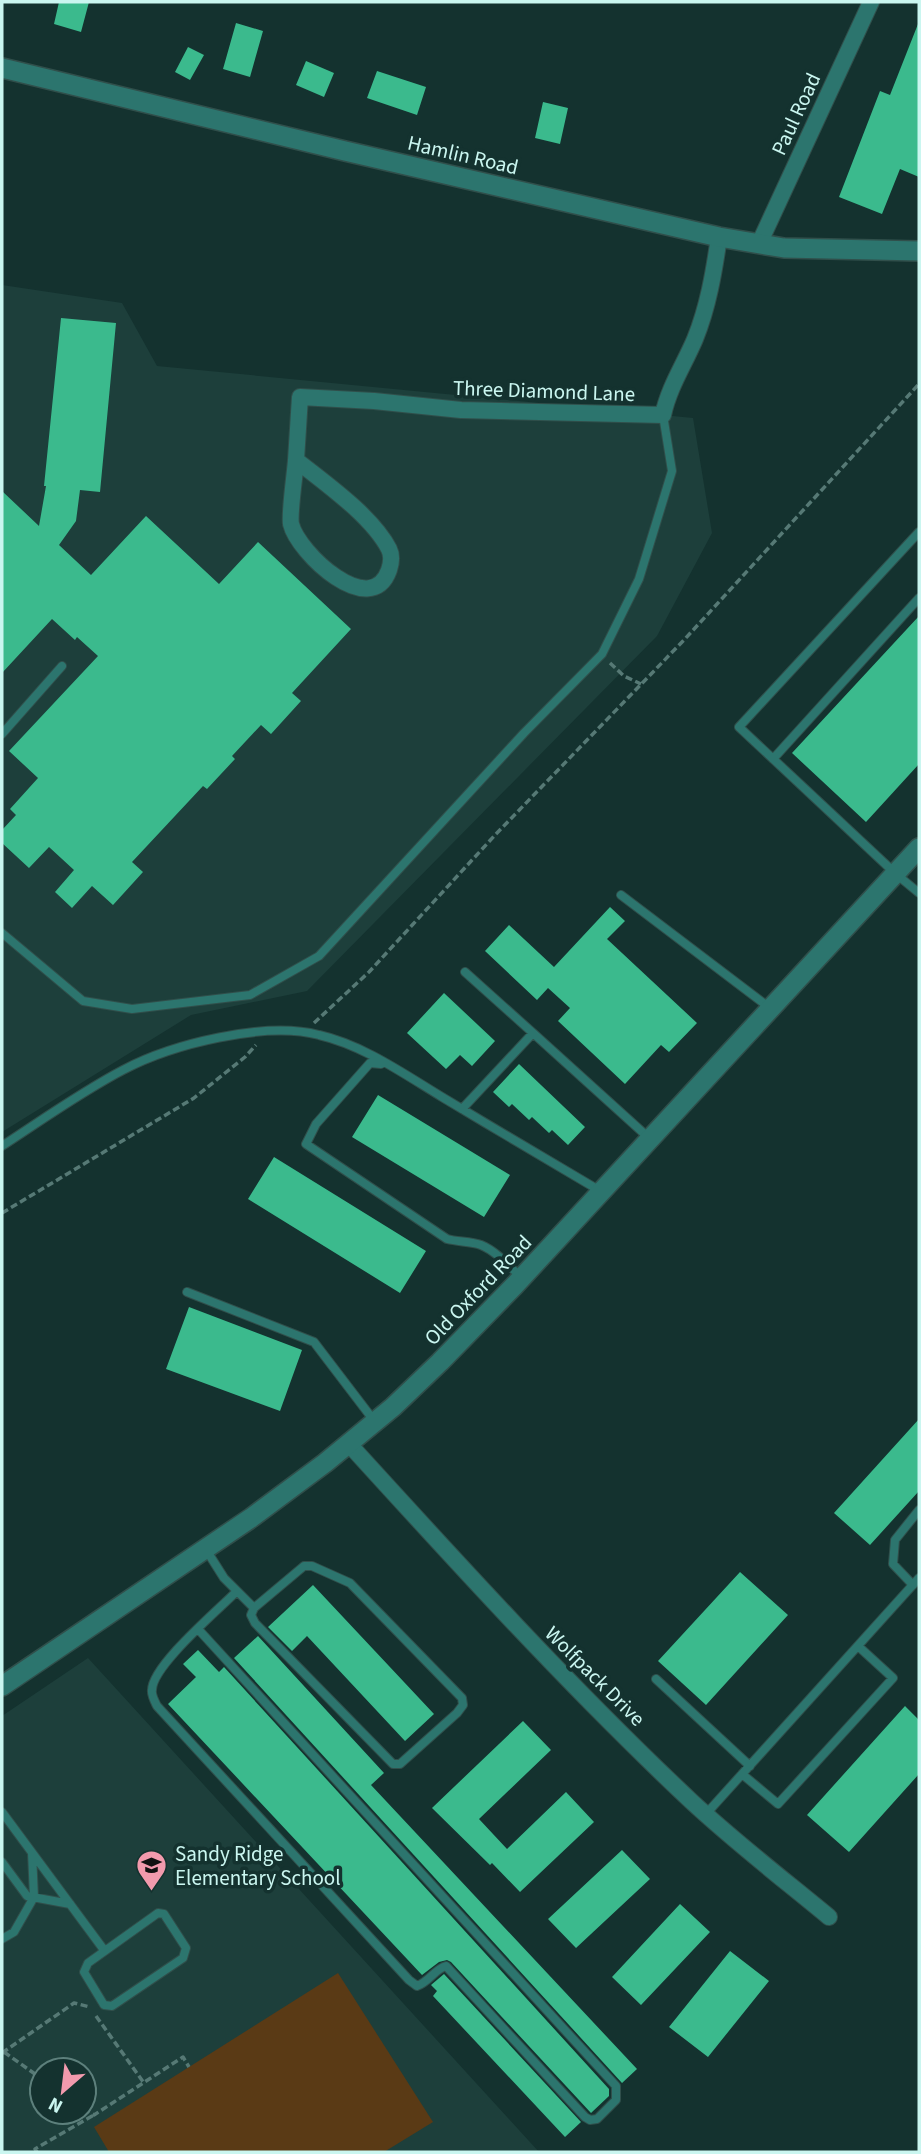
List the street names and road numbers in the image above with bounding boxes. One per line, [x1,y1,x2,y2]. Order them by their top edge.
street label: Paul Road [764,68,828,160]
street label: Hamlin Road [405,128,521,182]
street label: Three Diamond Lane [452,373,636,409]
street label: Old Oxford Road [417,1228,539,1352]
street label: Wolfpack Drive [538,1619,652,1733]

